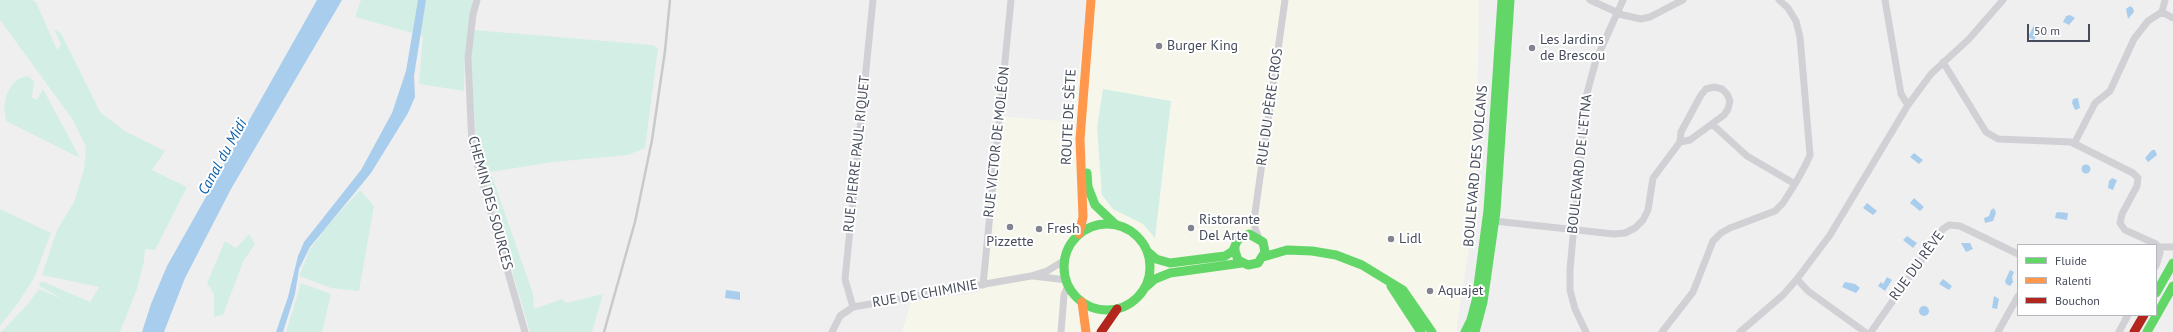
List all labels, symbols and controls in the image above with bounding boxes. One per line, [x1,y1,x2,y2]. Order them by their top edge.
scale bar [2029,16,2092,42]
text: 50 m [2034,23,2060,38]
place label: Les Jardins de Brescou [1540,32,1605,64]
place label: Burger King [1167,38,1238,54]
marker: Burger King [1154,41,1164,51]
marker: Les Jardins de Brescou [1527,43,1537,53]
street label: RUE DU PÈRE CROS [1253,47,1287,167]
street label: RUE VICTOR DE MOLÉON [981,66,1013,218]
street label: ROUTE DE SÈTE [1058,69,1080,165]
street label: RUE PIERRE PAUL RIQUET [840,75,874,233]
street label: BOULEVARD DES VOLCANS [1461,84,1491,248]
street label: BOULEVARD DE L'ETNA [1564,93,1596,235]
water label: Canal du Midi [195,116,251,198]
street label: CHEMIN DES SOURCES [464,134,516,272]
place label: Ristorante Del Arte [1199,212,1260,244]
place label: Fresh [1047,221,1080,237]
marker: Pizzette [1005,222,1015,232]
marker: Ristorante Del Arte [1186,223,1196,233]
marker: Fresh [1034,224,1044,234]
street label: RUE DU RÊVE [1886,228,1948,304]
place label: Lidl [1399,231,1422,247]
place label: Pizzette [986,234,1034,250]
marker: Lidl [1386,234,1396,244]
legend [2017,244,2157,316]
text: Fluide [2055,253,2087,268]
text: Ralenti [2055,273,2091,288]
street label: RUE DE CHIMINIE [871,276,979,312]
place label: Aquajet [1438,283,1484,299]
marker: Aquajet [1425,286,1435,296]
text: Bouchon [2055,293,2100,308]

